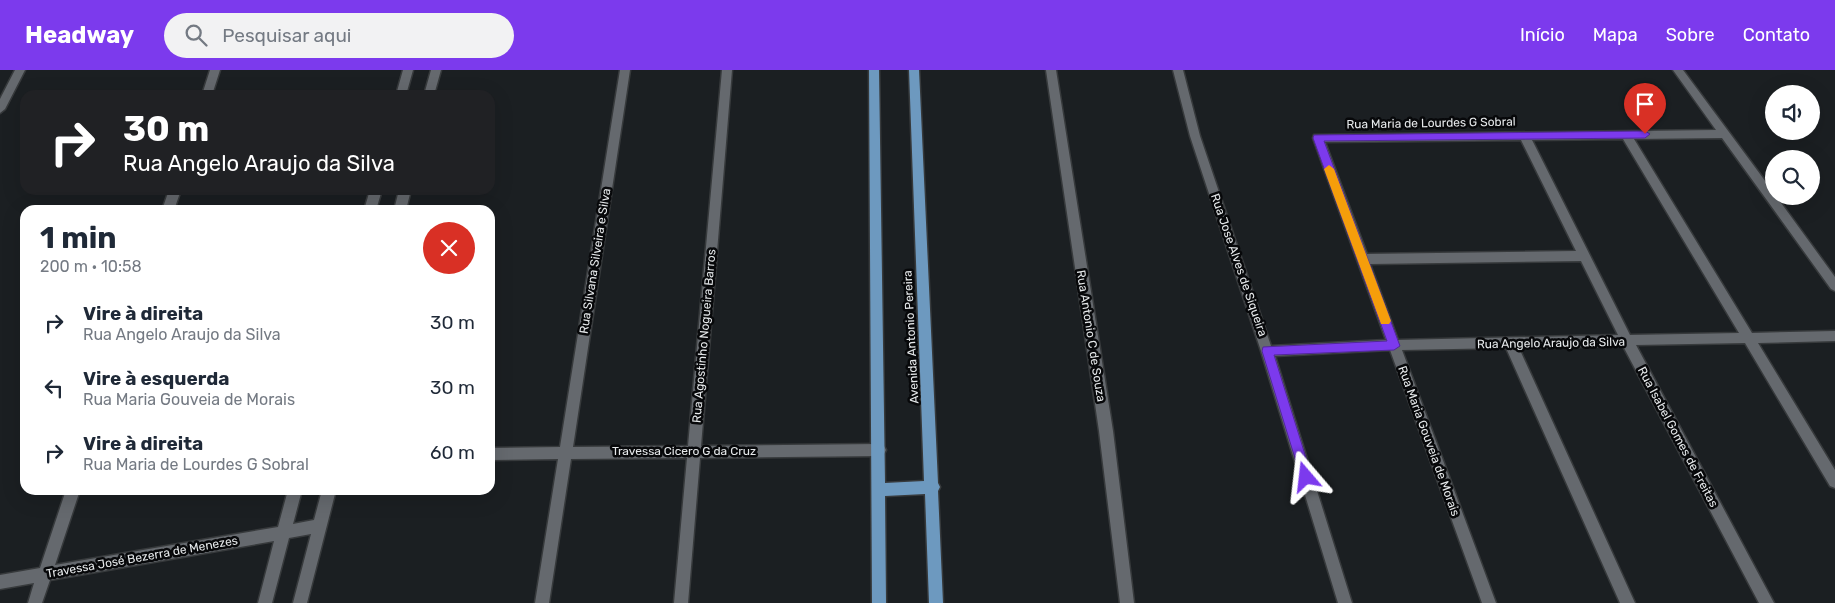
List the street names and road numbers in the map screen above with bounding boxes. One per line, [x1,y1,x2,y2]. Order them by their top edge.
street label: Rua Maria de Lourdes G Sobral [1346,115,1516,131]
street label: Rua Silvana Silveira e Silva [577,187,613,335]
street label: Rua Jose Alves de Siqueira [1208,192,1270,338]
street label: Rua Agostinho Nogueira Barros [689,249,719,423]
street label: Rua Antonio C de Souza [1074,269,1108,403]
street label: Avenida Antonio Pereira [901,270,921,404]
street label: Rua Angelo Araujo da Silva [1477,335,1625,351]
street label: Rua Maria Gouveia de Morais [1395,364,1463,518]
street label: Rua Isabel Gomes de Freitas [1635,364,1721,510]
street label: Travessa Cicero G da Cruz [612,444,756,458]
street label: Travessa José Bezerra de Menezes [45,533,239,581]

